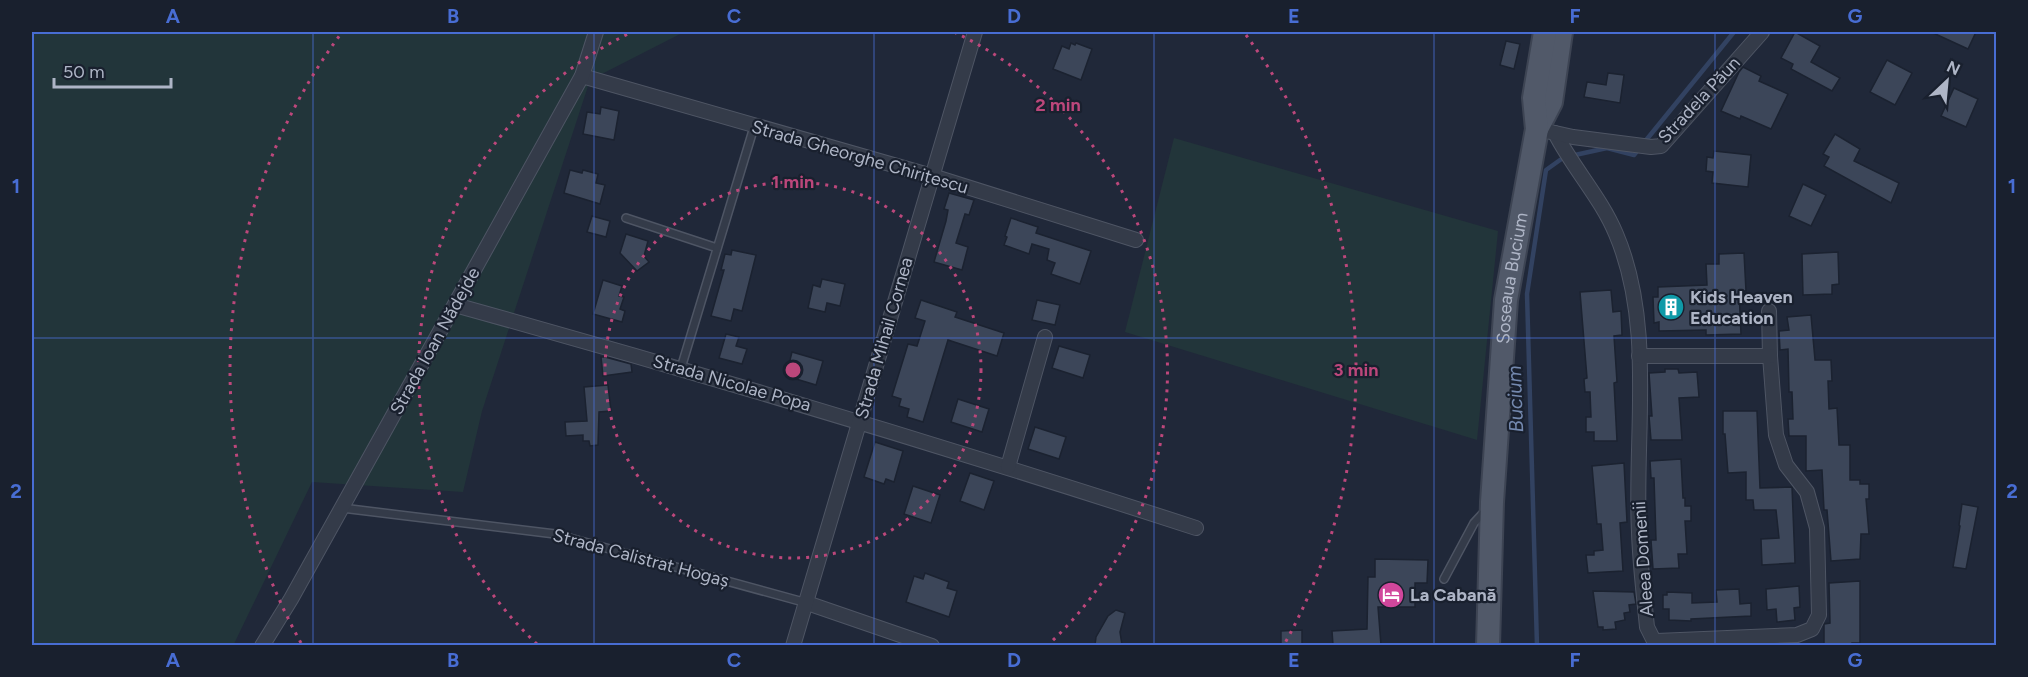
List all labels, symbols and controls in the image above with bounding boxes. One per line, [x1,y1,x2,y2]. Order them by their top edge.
text: A [166,4,181,28]
text: B [447,4,459,28]
text: C [727,4,741,28]
text: D [1007,4,1021,28]
text: E [1288,4,1300,28]
text: F [1569,4,1581,28]
text: G [1848,4,1863,28]
scale bar [54,51,171,89]
north arrow [1917,51,1977,111]
street label: Stradela Păun [1653,52,1745,148]
text: N [1944,57,1963,79]
text: 50 m [63,61,105,83]
text: 2 min [1035,94,1081,116]
street label: Strada Gheorghe Chirițescu [749,115,971,199]
text: 1 min [772,171,814,193]
text: 1 [12,174,20,198]
text: 1 [2008,174,2016,198]
street label: Șoseaua Bucium [1492,211,1533,345]
street label: Strada Mihail Cornea [850,255,918,421]
street label: Strada Ioan Nădejde [385,263,485,418]
place label: Kids Heaven Education [1690,286,1793,329]
building icon: Kids Heaven Education [1656,292,1686,322]
street label: Strada Nicolae Popa [650,350,814,416]
text: 3 min [1334,359,1378,381]
centre of rings [783,360,803,380]
water label: Bucium [1502,365,1528,433]
text: 2 [10,479,22,503]
text: 2 [2006,479,2018,503]
street label: Aleea Domenii [1628,500,1658,618]
street label: Strada Calistrat Hogaș [551,524,731,592]
hotel icon: La Cabană [1376,580,1406,610]
place label: La Cabană [1410,584,1496,606]
text: A [166,648,181,672]
text: B [447,648,459,672]
text: C [727,648,741,672]
text: D [1007,648,1021,672]
text: E [1288,648,1300,672]
text: F [1569,648,1581,672]
text: G [1848,648,1863,672]

